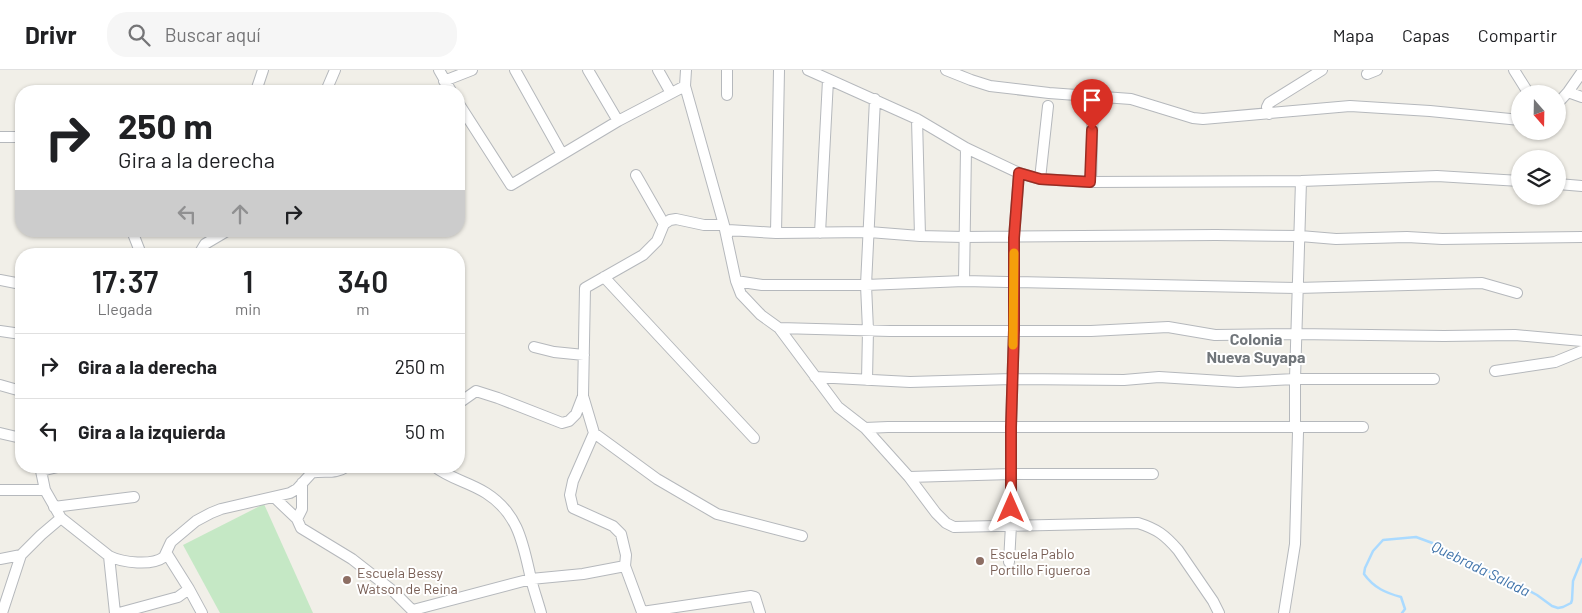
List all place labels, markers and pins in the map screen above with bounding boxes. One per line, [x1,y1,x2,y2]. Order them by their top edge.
pin [1071,79,1113,130]
place label: Escuela Pablo Portillo Figueroa [990,545,1090,578]
marker: Escuela Pablo Portillo Figueroa [974,555,986,567]
place label: Escuela Bessy Watson de Reina [357,564,458,597]
marker: Escuela Bessy Watson de Reina [341,574,353,586]

